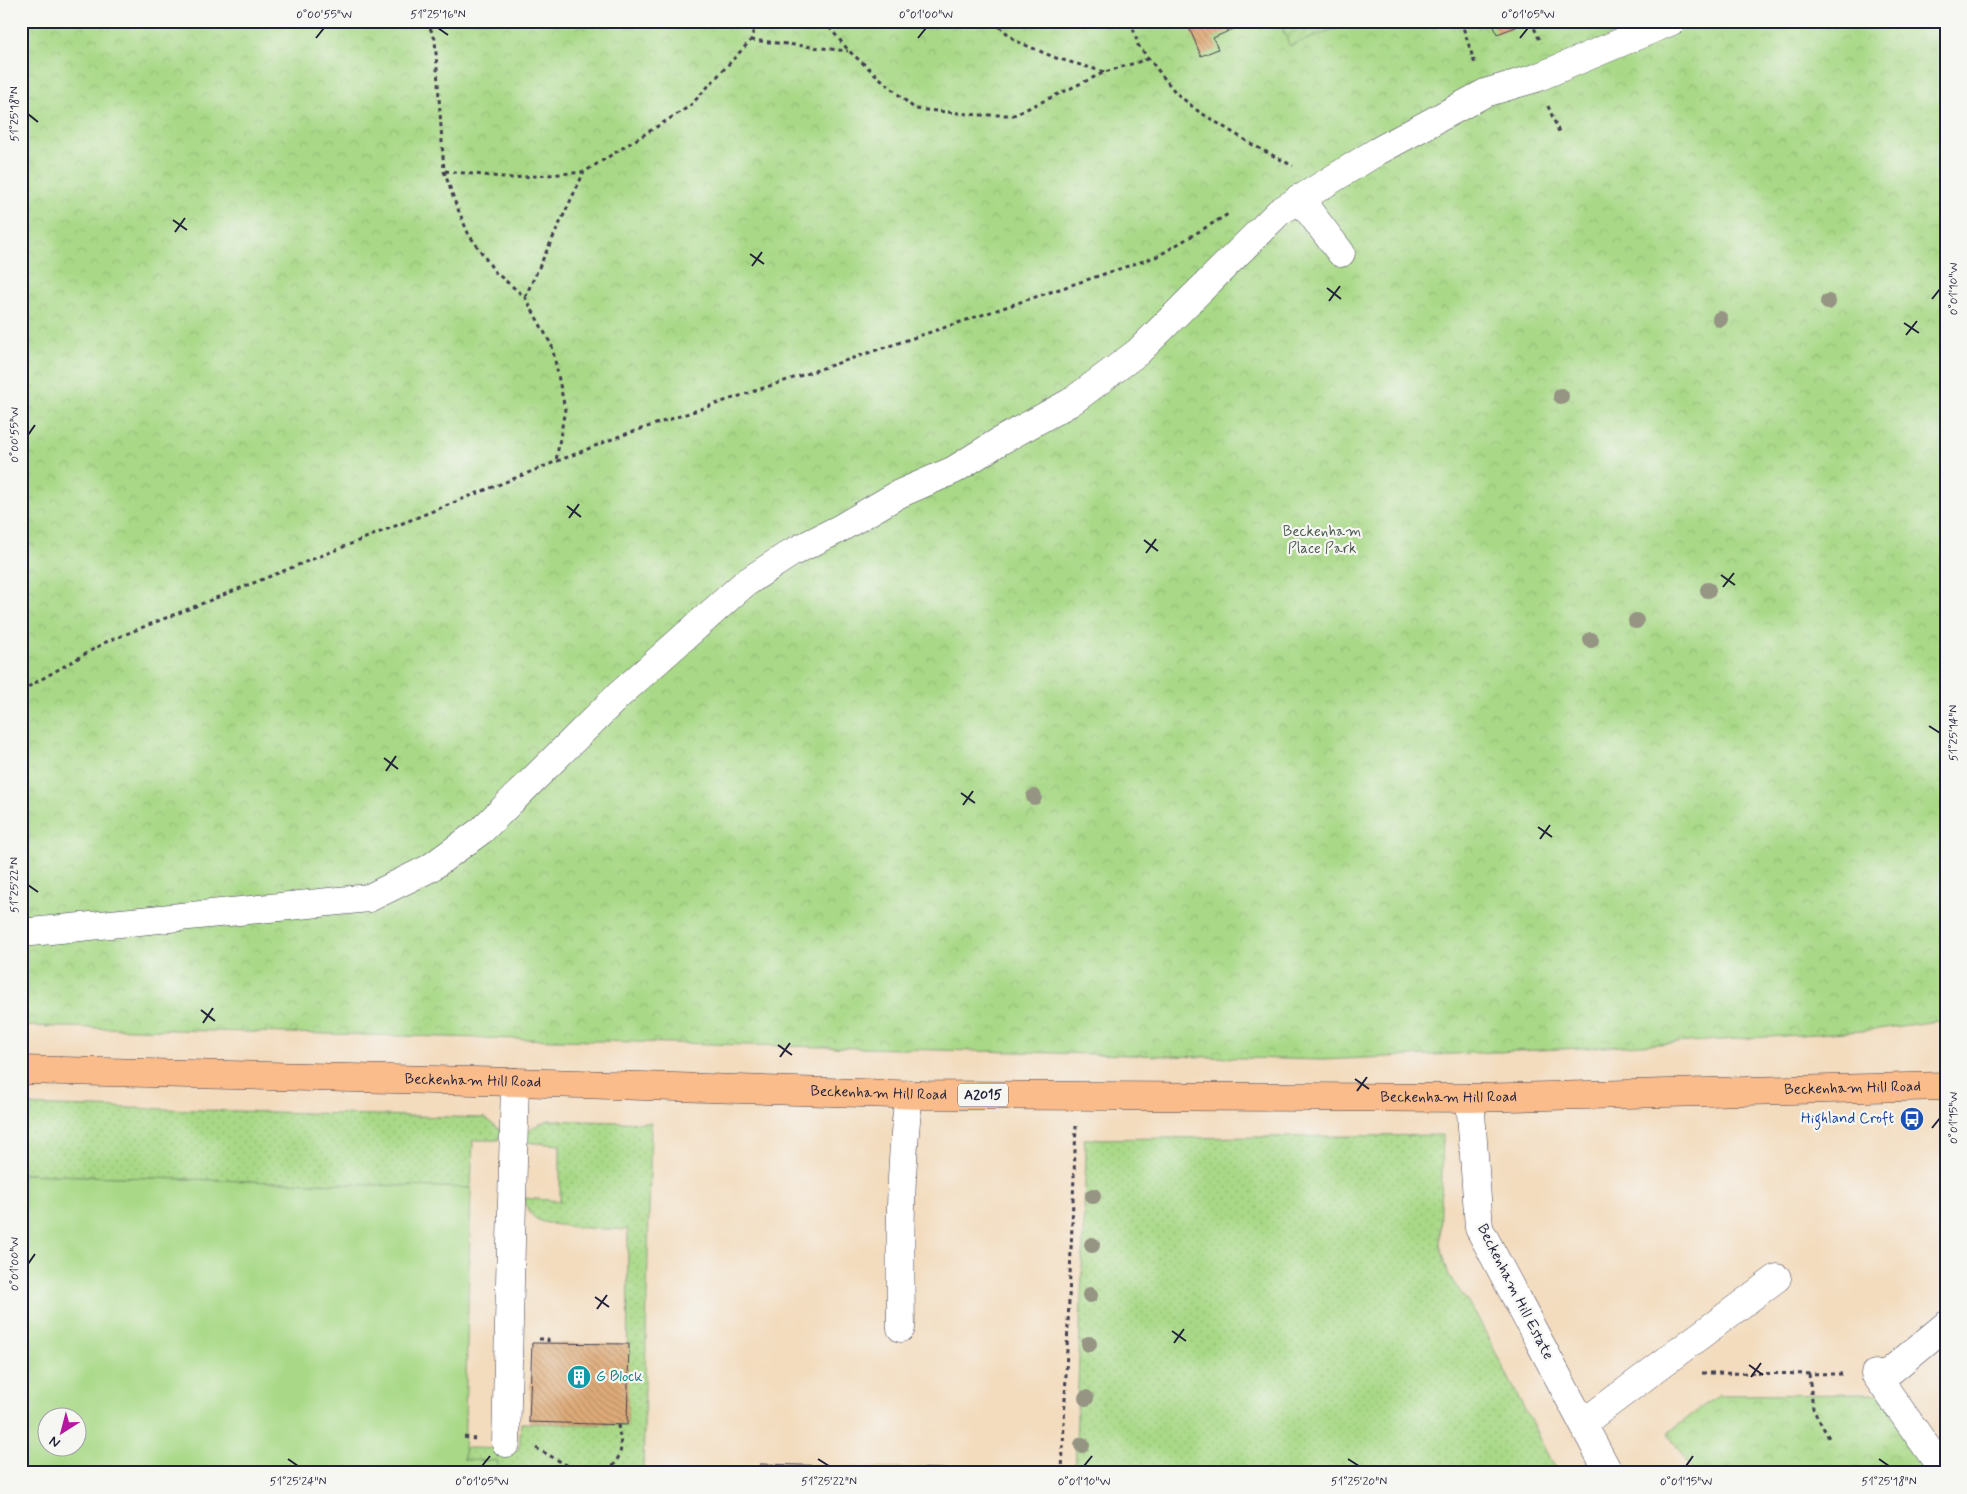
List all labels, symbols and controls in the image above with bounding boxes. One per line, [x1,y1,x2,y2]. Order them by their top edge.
text: 0°00'55"W [296,7,352,23]
text: 51°25'16"N [410,7,466,23]
text: 0°01'00"W [899,7,953,23]
text: 0°01'05"W [1501,7,1555,23]
text: 51°25'18"N [7,86,23,142]
text: 0°01'10"W [1946,263,1962,315]
text: 0°00'55"W [7,407,23,463]
park label: Beckenham Place Park [1283,522,1361,559]
text: 51°25'14"N [1946,705,1962,761]
text: 51°25'22"N [7,857,23,913]
street label: Beckenham Hill Road [404,1069,542,1093]
street label: Beckenham Hill Road [1784,1077,1921,1100]
street label: Beckenham Hill Road [810,1081,947,1105]
road number: A2015 [958,1084,1008,1106]
street label: Beckenham Hill Road [1380,1087,1517,1108]
text: 0°01'15"W [1946,1092,1962,1144]
bus stop icon: Highland Croft [1899,1106,1925,1132]
place label: Highland Croft [1801,1109,1894,1130]
street label: Beckenham Hill Estate [1472,1221,1558,1364]
text: 0°01'00"W [7,1237,23,1291]
building icon: G Block [566,1364,592,1390]
place label: G Block [596,1367,643,1387]
north arrow [38,1406,88,1456]
text: N [46,1432,64,1452]
text: 51°25'24"N [270,1474,326,1490]
text: 0°01'05"W [455,1474,509,1490]
text: 51°25'22"N [801,1474,857,1490]
text: 0°01'10"W [1058,1474,1110,1490]
text: 51°25'20"N [1331,1474,1387,1490]
text: 0°01'15"W [1660,1474,1712,1490]
text: 51°25'18"N [1861,1474,1917,1490]

